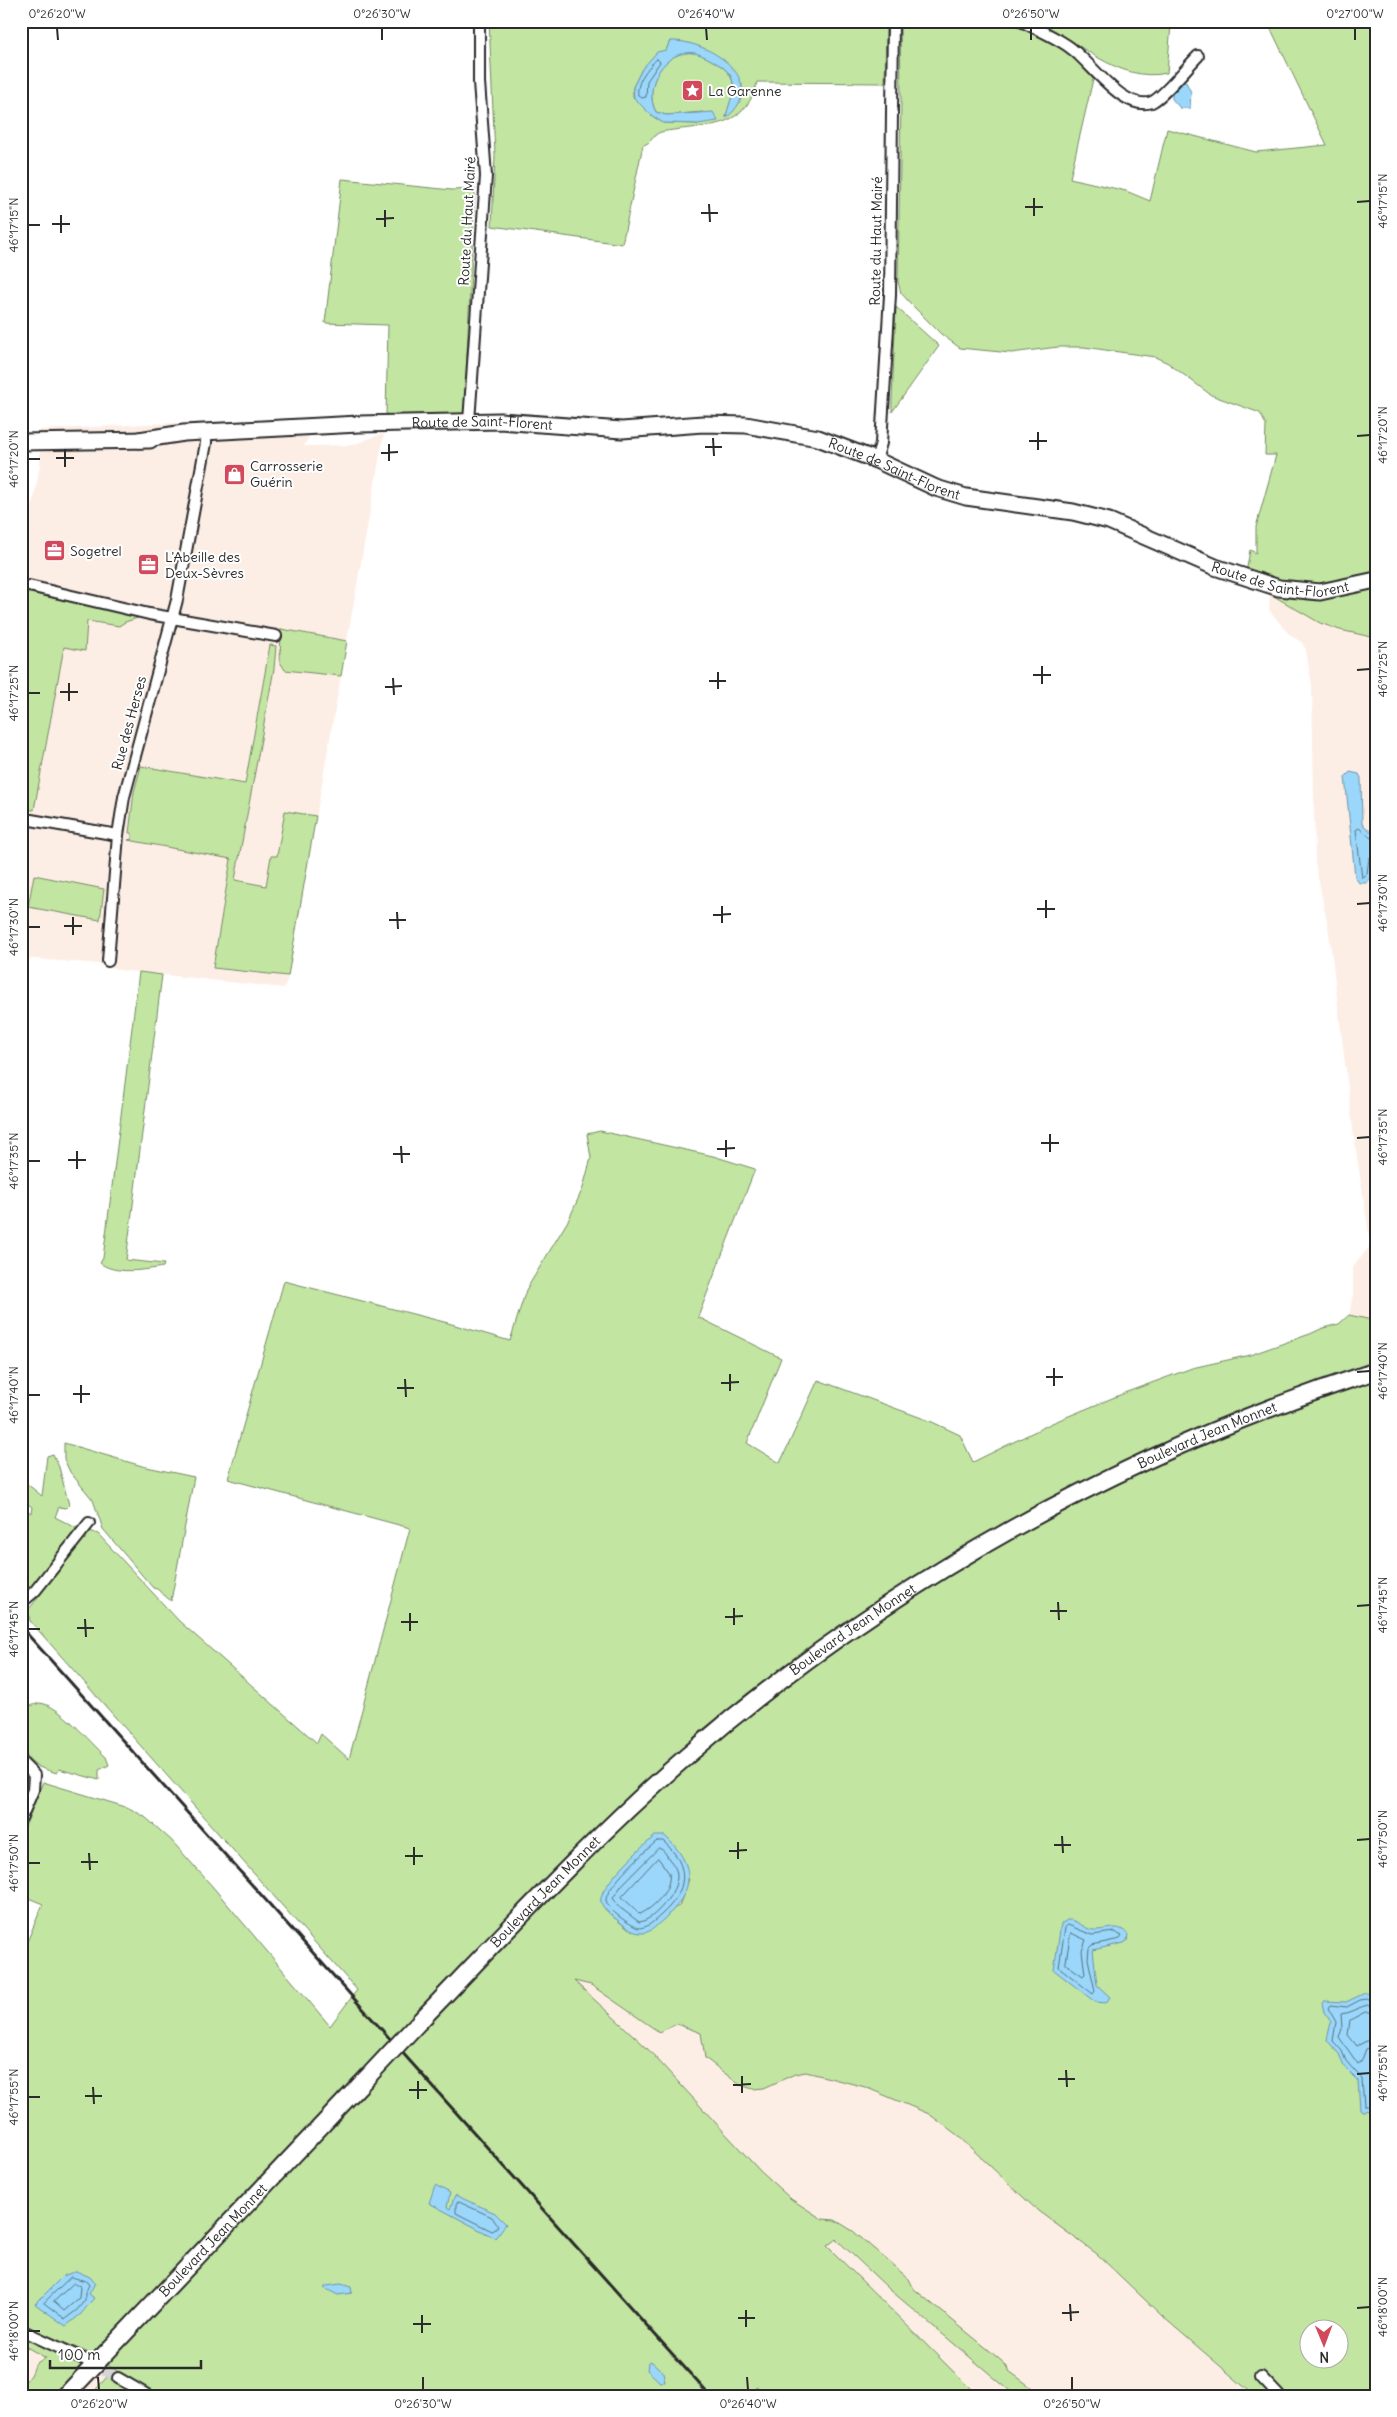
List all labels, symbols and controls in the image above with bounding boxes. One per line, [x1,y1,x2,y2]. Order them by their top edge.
text: 0°26'20"W [28,6,86,21]
text: 0°26'30"W [353,6,411,21]
text: 0°26'40"W [677,6,735,21]
text: 0°26'50"W [1002,6,1060,21]
text: 0°27'00"W [1326,6,1384,21]
place icon: La Garenne [680,79,704,103]
place label: La Garenne [708,82,782,100]
street label: Route du Haut Mairé [455,156,479,286]
text: 46°17'15"N [1375,174,1390,228]
street label: Route du Haut Mairé [866,176,886,306]
text: 46°17'15"N [6,198,21,252]
text: 46°17'20"N [1375,406,1390,464]
street label: Route de Saint-Florent [411,412,554,434]
text: 46°17'20"N [6,430,21,488]
street label: Route de Saint-Florent [826,434,963,504]
place label: Carrosserie Guérin [250,457,323,491]
shop icon: Carrosserie Guérin [222,462,246,486]
office icon: Sogetrel [42,539,66,563]
place label: Sogetrel [70,542,122,560]
place label: L'Abeille des Deux-Sèvres [165,548,244,582]
office icon: L'Abeille des Deux-Sèvres [137,553,161,577]
street label: Route de Saint-Florent [1209,557,1351,601]
text: 46°17'25"N [1375,641,1390,697]
text: 46°17'25"N [6,665,21,721]
street label: Rue des Herses [108,674,150,772]
text: 46°17'30"N [1375,874,1390,932]
text: 46°17'30"N [6,898,21,956]
text: 46°17'35"N [1375,1109,1390,1165]
text: 46°17'35"N [6,1133,21,1189]
text: 46°17'40"N [1375,1342,1390,1400]
text: 46°17'40"N [6,1366,21,1424]
street label: Boulevard Jean Monnet [1134,1398,1279,1473]
text: 46°17'45"N [1375,1577,1390,1633]
street label: Boulevard Jean Monnet [786,1579,919,1679]
text: 46°17'45"N [6,1601,21,1657]
text: 46°17'50"N [1375,1810,1390,1868]
street label: Boulevard Jean Monnet [486,1832,604,1951]
text: 46°17'50"N [6,1834,21,1892]
text: 46°17'55"N [1375,2045,1390,2102]
text: 46°17'55"N [6,2069,21,2126]
street label: Boulevard Jean Monnet [155,2179,271,2300]
text: 46°18'00"N [1375,2277,1390,2337]
text: 46°18'00"N [6,2301,21,2361]
north arrow [1300,2320,1350,2370]
scale bar [50,2337,201,2369]
text: 100 m [58,2345,100,2364]
text: N [1319,2348,1329,2366]
text: 0°26'20"W [70,2396,128,2411]
text: 0°26'30"W [394,2396,452,2411]
text: 0°26'40"W [719,2396,777,2411]
text: 0°26'50"W [1043,2396,1101,2411]

